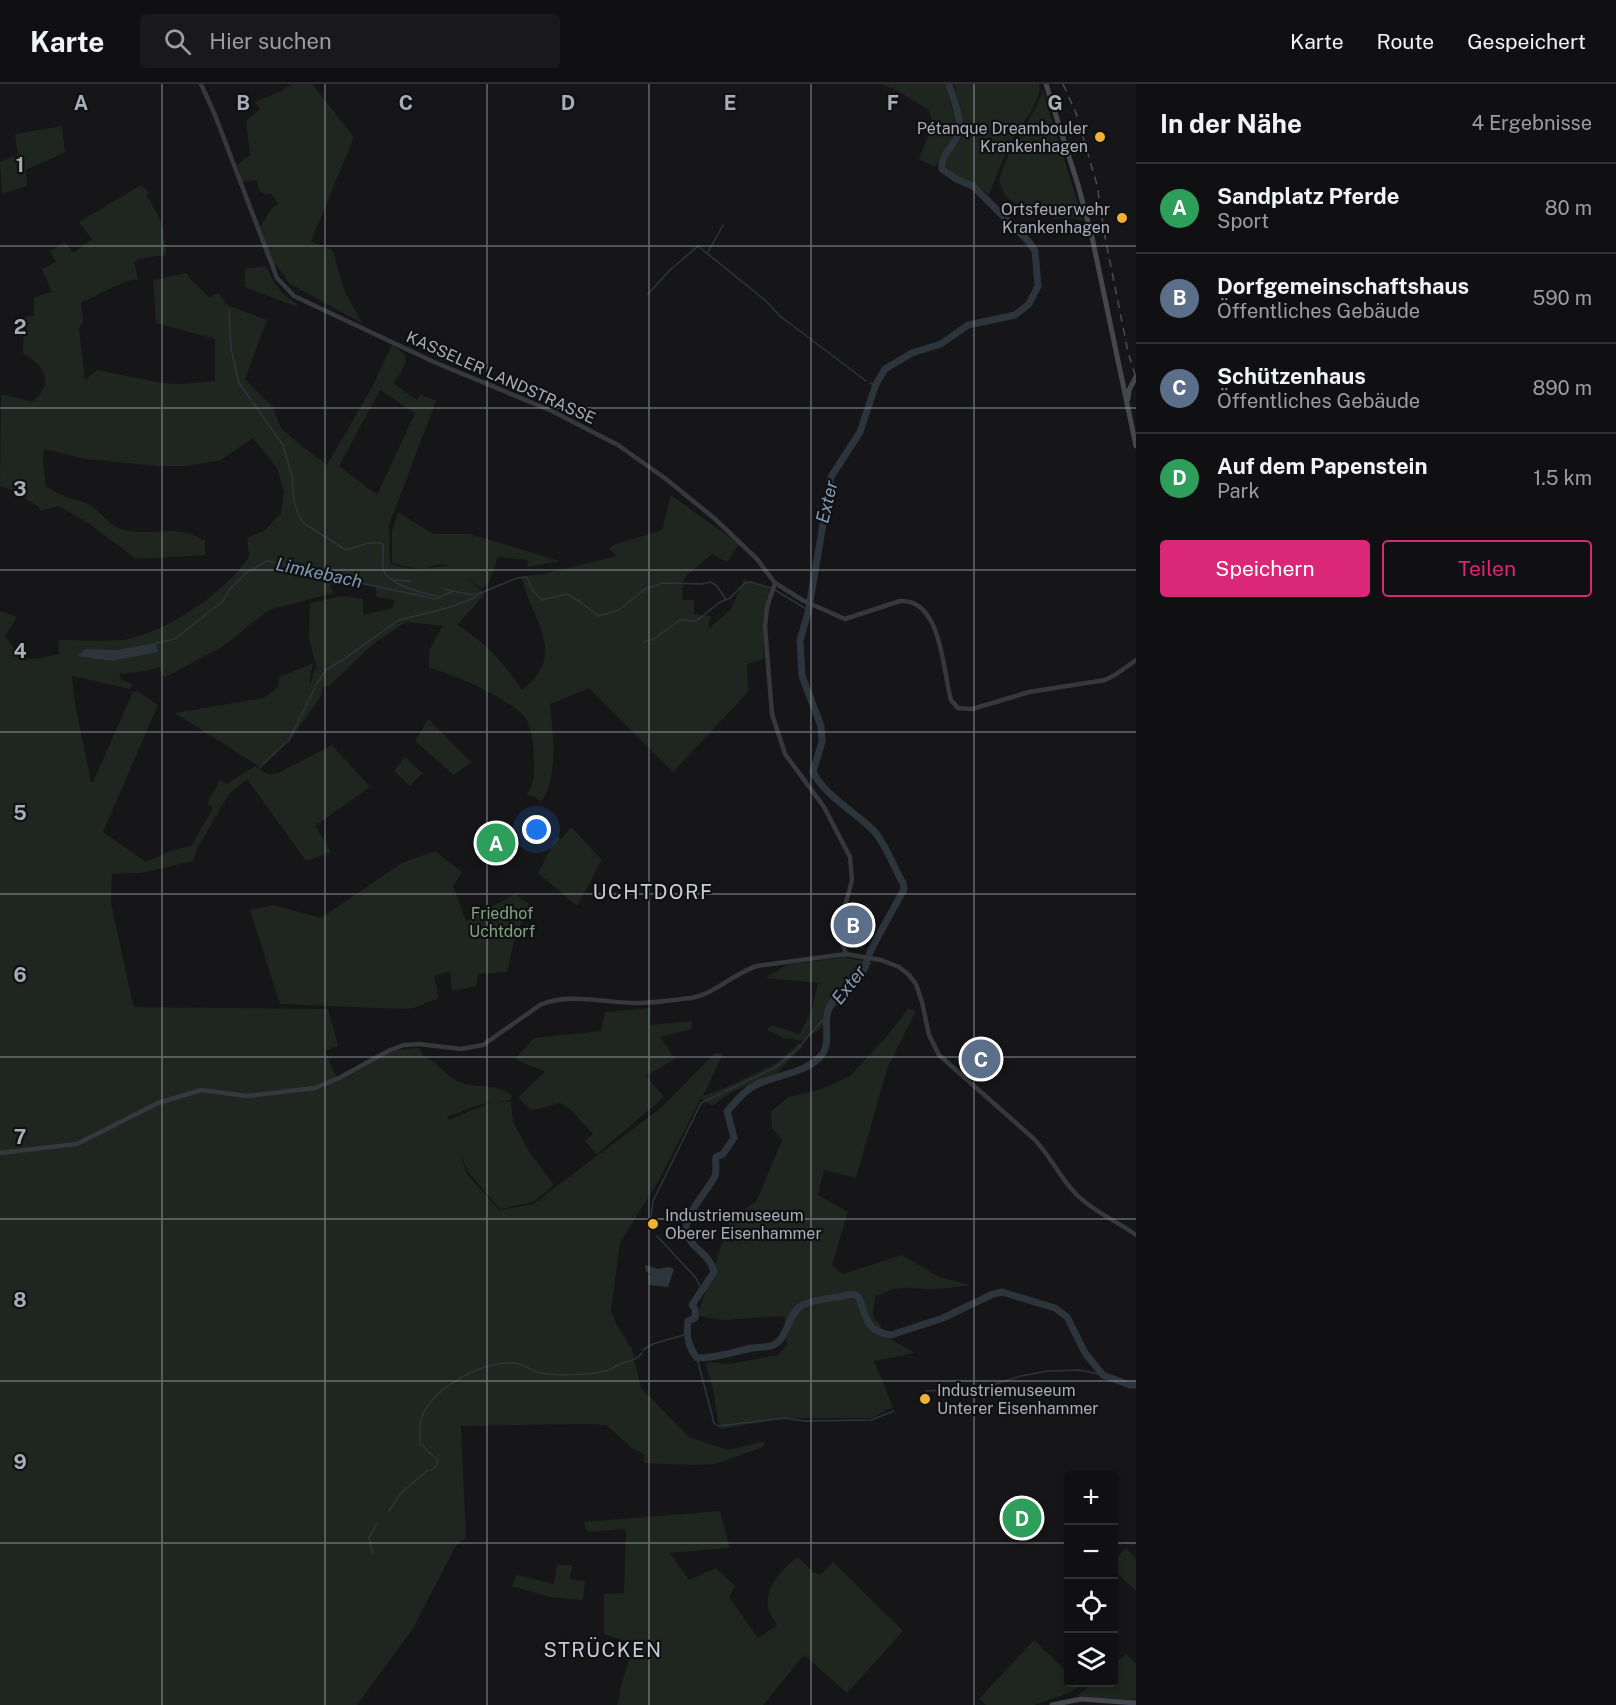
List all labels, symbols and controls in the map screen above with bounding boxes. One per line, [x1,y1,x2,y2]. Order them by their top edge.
search box [140,14,560,68]
text: Karte [30,25,104,58]
icon: search [161,25,194,58]
text: Hier suchen [209,28,332,54]
text: Karte [1290,29,1344,54]
text: Route [1377,29,1434,54]
text: Gespeichert [1467,29,1586,54]
text: A [74,91,88,115]
text: B [236,91,250,115]
text: C [399,91,413,115]
text: D [561,91,575,115]
text: E [724,91,736,115]
text: F [887,91,899,115]
text: G [1047,91,1063,115]
text: In der Nähe [1160,108,1302,139]
text: 4 Ergebnisse [1472,111,1592,135]
place label: Pétanque Dreambouler Krankenhagen [917,119,1088,156]
marker: Pétanque Dreambouler Krankenhagen [1093,130,1107,144]
text: 1 [16,153,24,177]
text: Sandplatz Pferde [1217,183,1399,209]
text: A [1172,196,1187,220]
text: 80 m [1545,196,1592,220]
place label: Ortsfeuerwehr Krankenhagen [1001,200,1110,237]
text: Sport [1217,209,1269,233]
marker: Ortsfeuerwehr Krankenhagen [1115,211,1129,225]
text: Dorfgemeinschaftshaus [1217,273,1469,299]
text: B [1173,286,1186,310]
text: 590 m [1532,286,1592,310]
text: Öffentliches Gebäude [1217,299,1420,323]
text: 2 [14,315,26,339]
street label: KASSELER LANDSTRASSE [403,327,598,428]
text: Schützenhaus [1217,363,1366,389]
text: C [1172,376,1187,400]
text: 890 m [1532,376,1592,400]
text: Öffentliches Gebäude [1217,389,1420,413]
text: Auf dem Papenstein [1217,453,1428,479]
text: D [1172,466,1187,490]
text: 1.5 km [1533,466,1592,490]
text: 3 [13,477,27,501]
water label: Exter [811,478,842,525]
text: Park [1217,479,1260,503]
button: Speichern [1160,540,1370,597]
button: Teilen [1382,540,1592,597]
water label: Limkebach [274,553,364,592]
text: 4 [13,639,27,663]
text: 5 [13,801,27,825]
your location [522,815,551,844]
pin: A [476,820,516,866]
district label: UCHTDORF [593,880,713,904]
pin: B [834,902,872,948]
park label: Friedhof Uchtdorf [469,904,535,941]
water label: Exter [827,961,870,1008]
text: 6 [13,963,27,987]
pin: C [962,1036,1000,1082]
text: 7 [14,1125,26,1149]
place label: Industriemuseeum Oberer Eisenhammer [665,1206,822,1243]
marker: Industriemuseeum Oberer Eisenhammer [646,1217,660,1231]
text: 8 [13,1288,27,1312]
place label: Industriemuseeum Unterer Eisenhammer [937,1381,1099,1418]
marker: Industriemuseeum Unterer Eisenhammer [918,1392,932,1406]
text: 9 [13,1450,27,1474]
map controls [1064,1471,1118,1687]
button: + [1064,1471,1118,1525]
pin: D [1002,1496,1042,1540]
button: − [1064,1525,1118,1579]
button: locate [1064,1579,1118,1633]
button: layers [1064,1633,1118,1687]
district label: STRÜCKEN [543,1637,663,1662]

